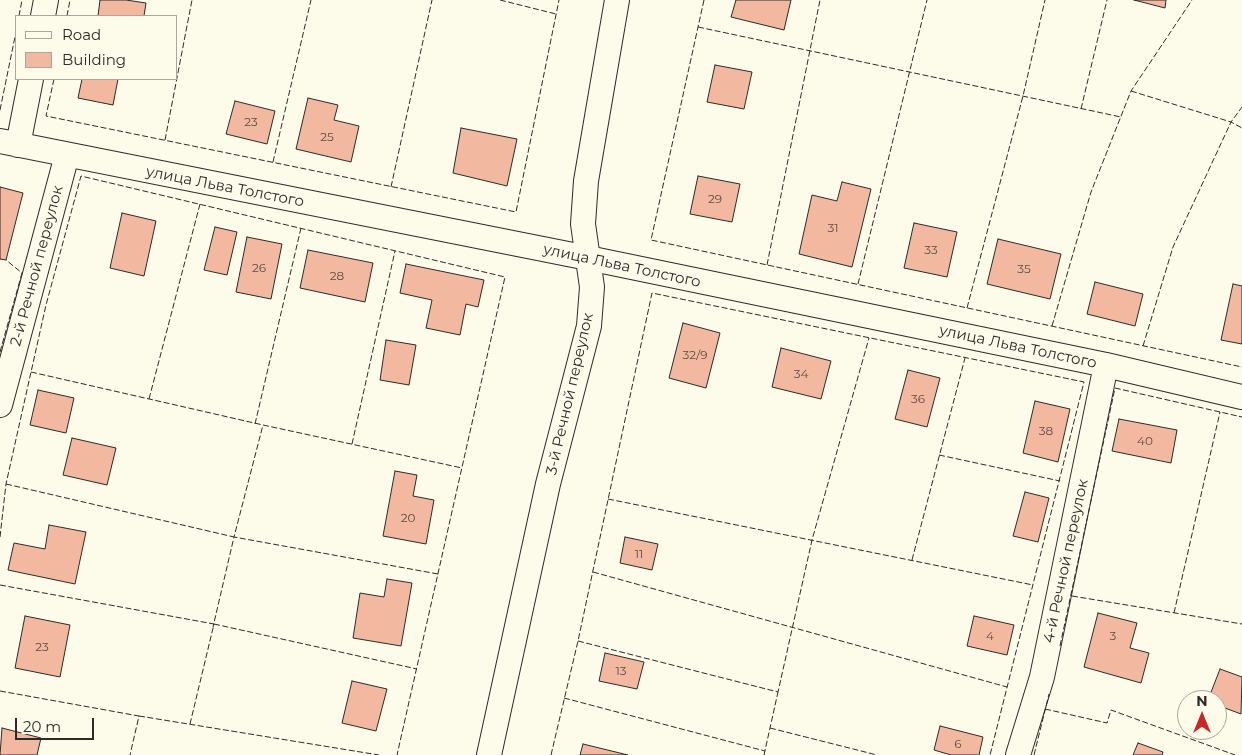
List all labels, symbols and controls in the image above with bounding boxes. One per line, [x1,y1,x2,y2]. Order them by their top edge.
legend [15,15,178,80]
text: Road [62,25,101,44]
text: Building [62,50,126,69]
house number: 23 [244,115,258,129]
house number: 25 [320,130,334,144]
street label: улица Льва Толстого [144,163,306,211]
street label: 2-й Речной переулок [7,184,67,348]
house number: 29 [708,192,722,206]
house number: 31 [827,221,839,235]
street label: улица Льва Толстого [542,240,702,292]
house number: 33 [924,243,938,257]
house number: 26 [252,261,266,275]
house number: 35 [1017,262,1031,276]
house number: 28 [330,269,344,283]
street label: 3-й Речной переулок [543,311,597,477]
street label: улица Льва Толстого [938,321,1098,373]
house number: 32/9 [683,348,707,362]
house number: 34 [794,367,808,381]
house number: 36 [911,392,925,406]
house number: 38 [1039,424,1053,438]
house number: 40 [1137,434,1153,448]
street label: 4-й Речной переулок [1040,477,1092,645]
house number: 20 [401,511,415,525]
house number: 11 [635,547,643,561]
house number: 4 [986,629,994,643]
house number: 3 [1110,629,1116,643]
house number: 23 [35,640,49,654]
house number: 13 [615,664,627,678]
north arrow [1177,690,1227,740]
text: N [1196,692,1208,710]
scale bar [18,708,96,740]
text: 20 m [23,717,61,736]
house number: 6 [954,737,962,751]

